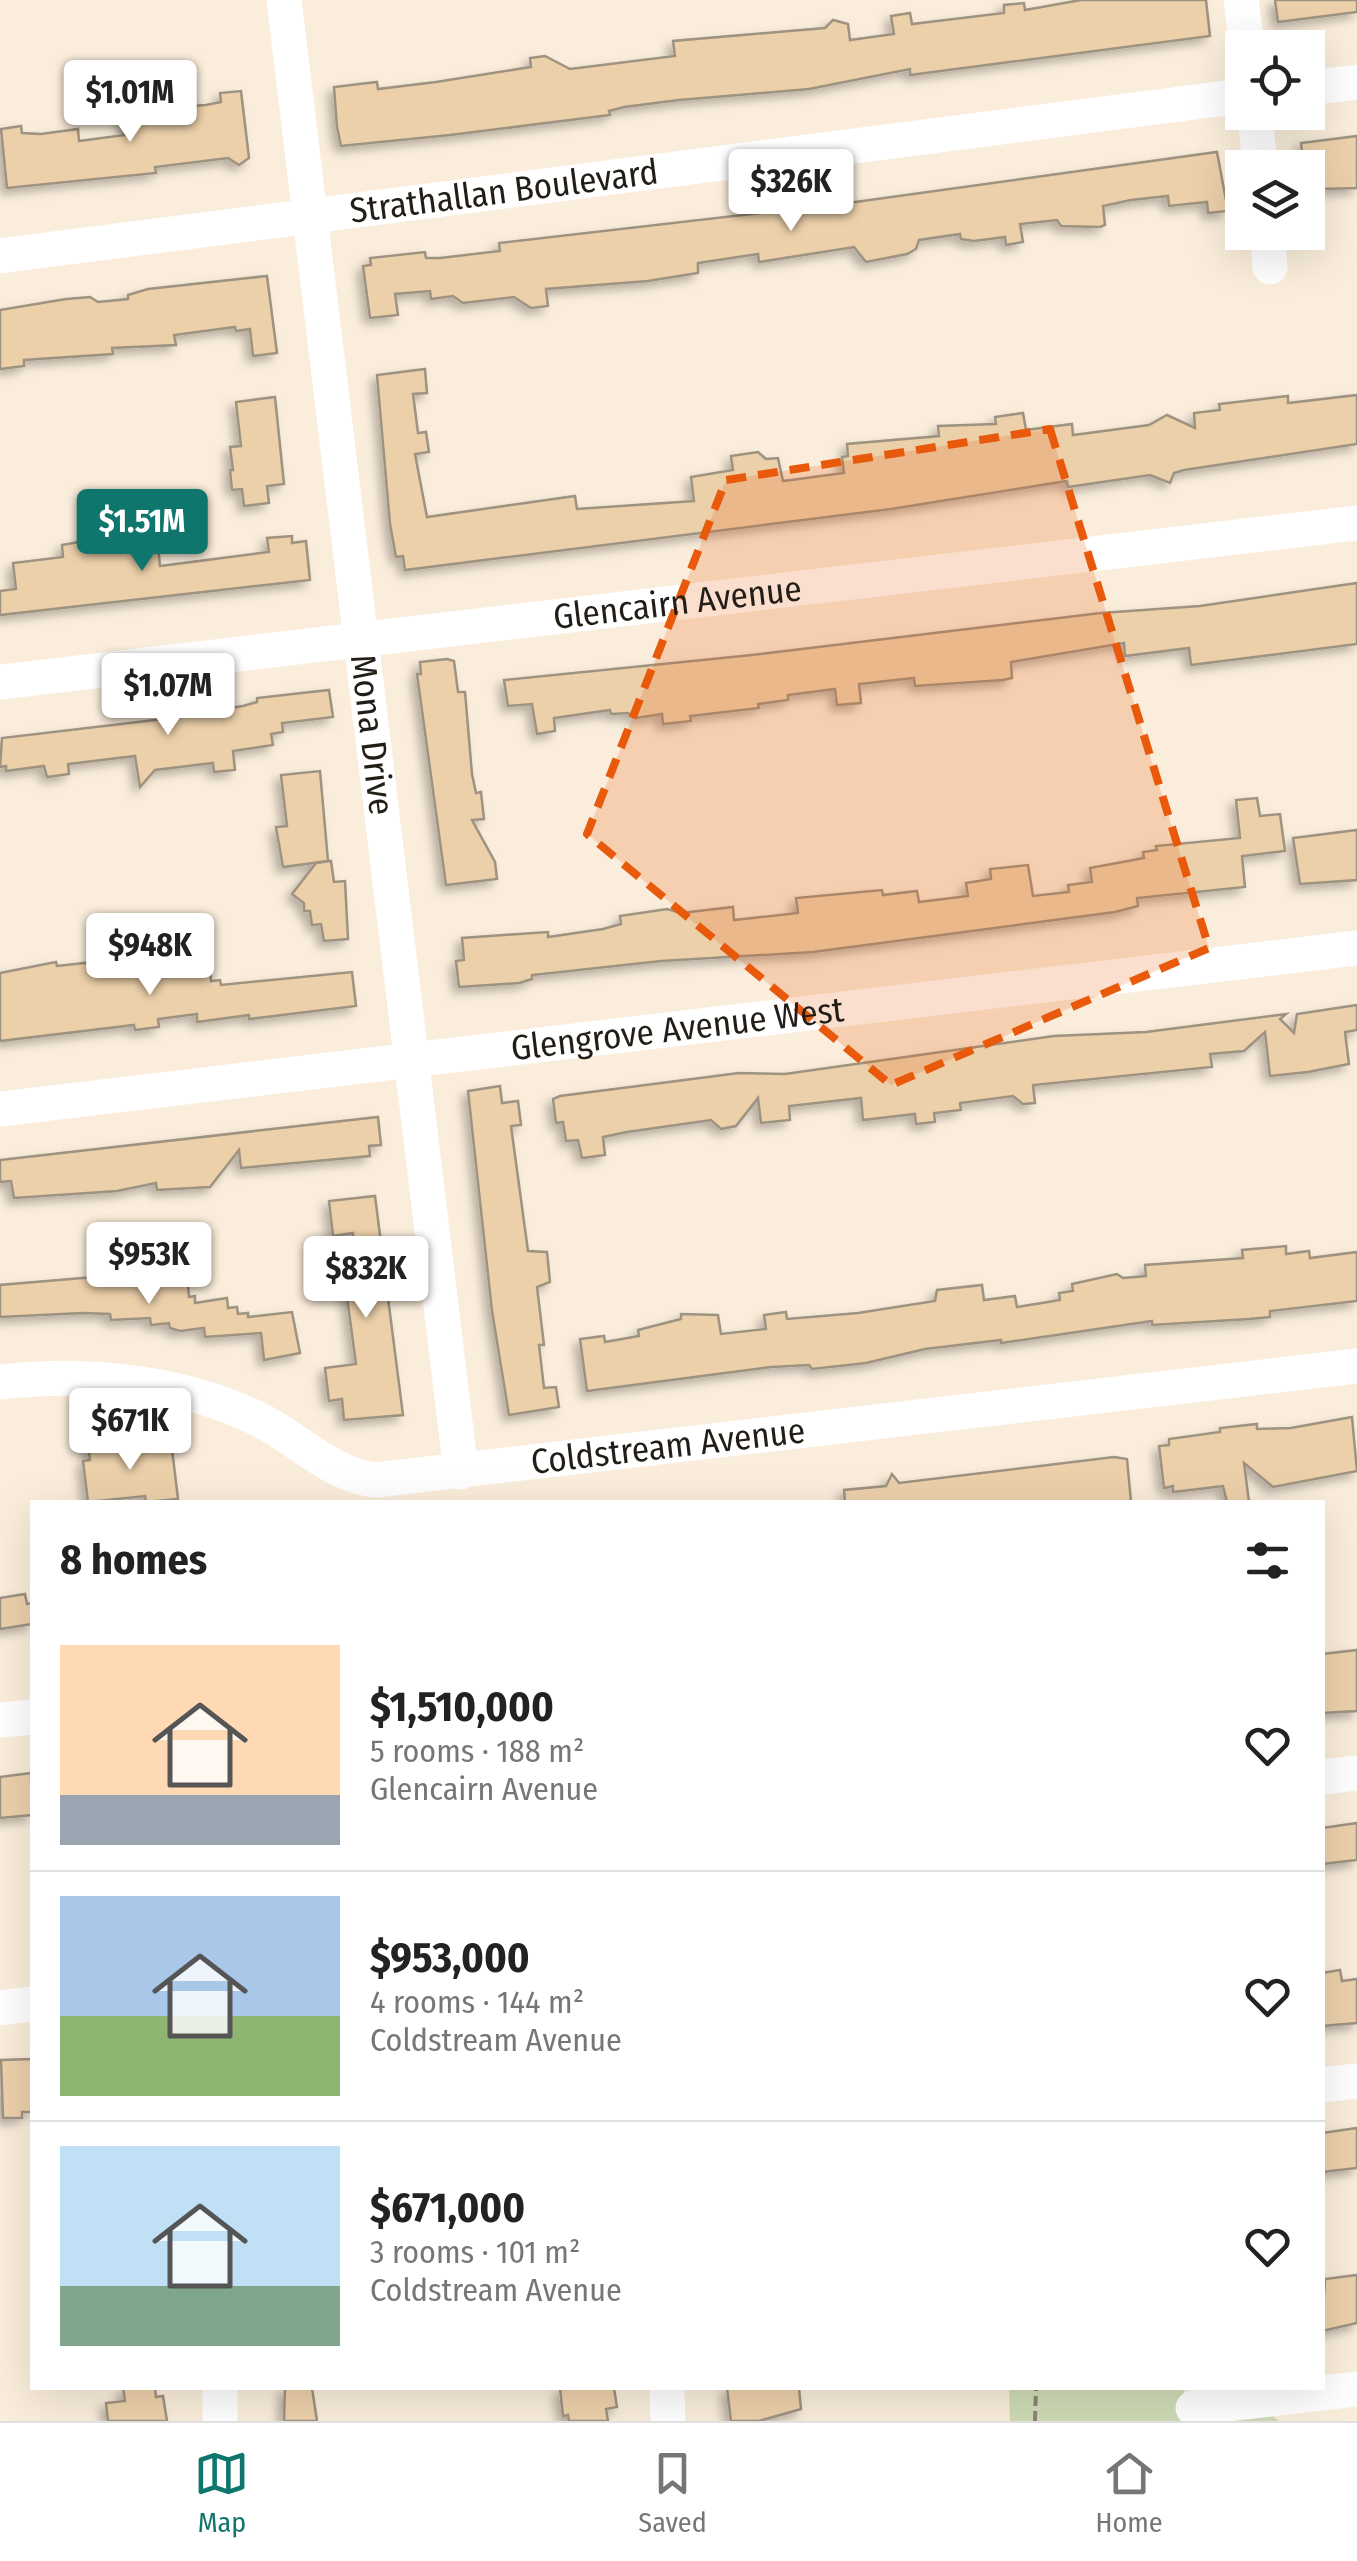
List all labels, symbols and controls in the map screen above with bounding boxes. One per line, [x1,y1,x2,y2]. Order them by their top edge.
map controls [1225,30,1325,250]
button: locate [1225,30,1325,130]
pin: $1.01M [49,60,211,145]
text: $1.01M [86,73,174,111]
pin: $326K [721,149,861,234]
street label: Strathallan Boulevard [347,150,660,232]
button: layers [1225,150,1325,250]
text: $326K [751,162,831,200]
pin: $1.51M [61,489,223,574]
text: $1.51M [99,502,185,540]
street label: Glencairn Avenue [551,567,804,638]
street label: Mona Drive [342,652,403,817]
pin: $1.07M [87,653,249,738]
text: $1.07M [124,666,212,704]
pin: $948K [80,913,220,998]
text: $948K [108,926,192,964]
street label: Glengrove Avenue West [509,988,847,1069]
pin: $953K [79,1222,219,1307]
text: $953K [108,1235,190,1273]
pin: $832K [296,1236,436,1321]
text: $832K [325,1249,407,1287]
pin: $671K [60,1388,200,1473]
text: $671K [91,1401,169,1439]
street label: Coldstream Avenue [529,1409,807,1483]
icon: filters [1240,1533,1295,1588]
text: 8 homes [60,1535,207,1585]
text: $1,510,000 [370,1682,554,1732]
icon: home [140,1685,260,1805]
icon: heart [1240,1718,1295,1773]
text: 5 rooms · 188 m² [370,1732,584,1770]
text: Glencairn Avenue [370,1770,598,1808]
text: $953,000 [370,1933,530,1983]
icon: home [140,1936,260,2056]
icon: heart [1240,1969,1295,2024]
text: 4 rooms · 144 m² [370,1983,584,2021]
text: Coldstream Avenue [370,2021,622,2059]
text: $671,000 [370,2183,525,2233]
icon: home [140,2186,260,2306]
icon: heart [1240,2219,1295,2274]
text: 3 rooms · 101 m² [370,2233,580,2271]
text: Coldstream Avenue [370,2271,622,2309]
tab: Map [194,2446,249,2539]
tab: Saved [638,2446,707,2539]
tab: Home [1096,2446,1163,2539]

